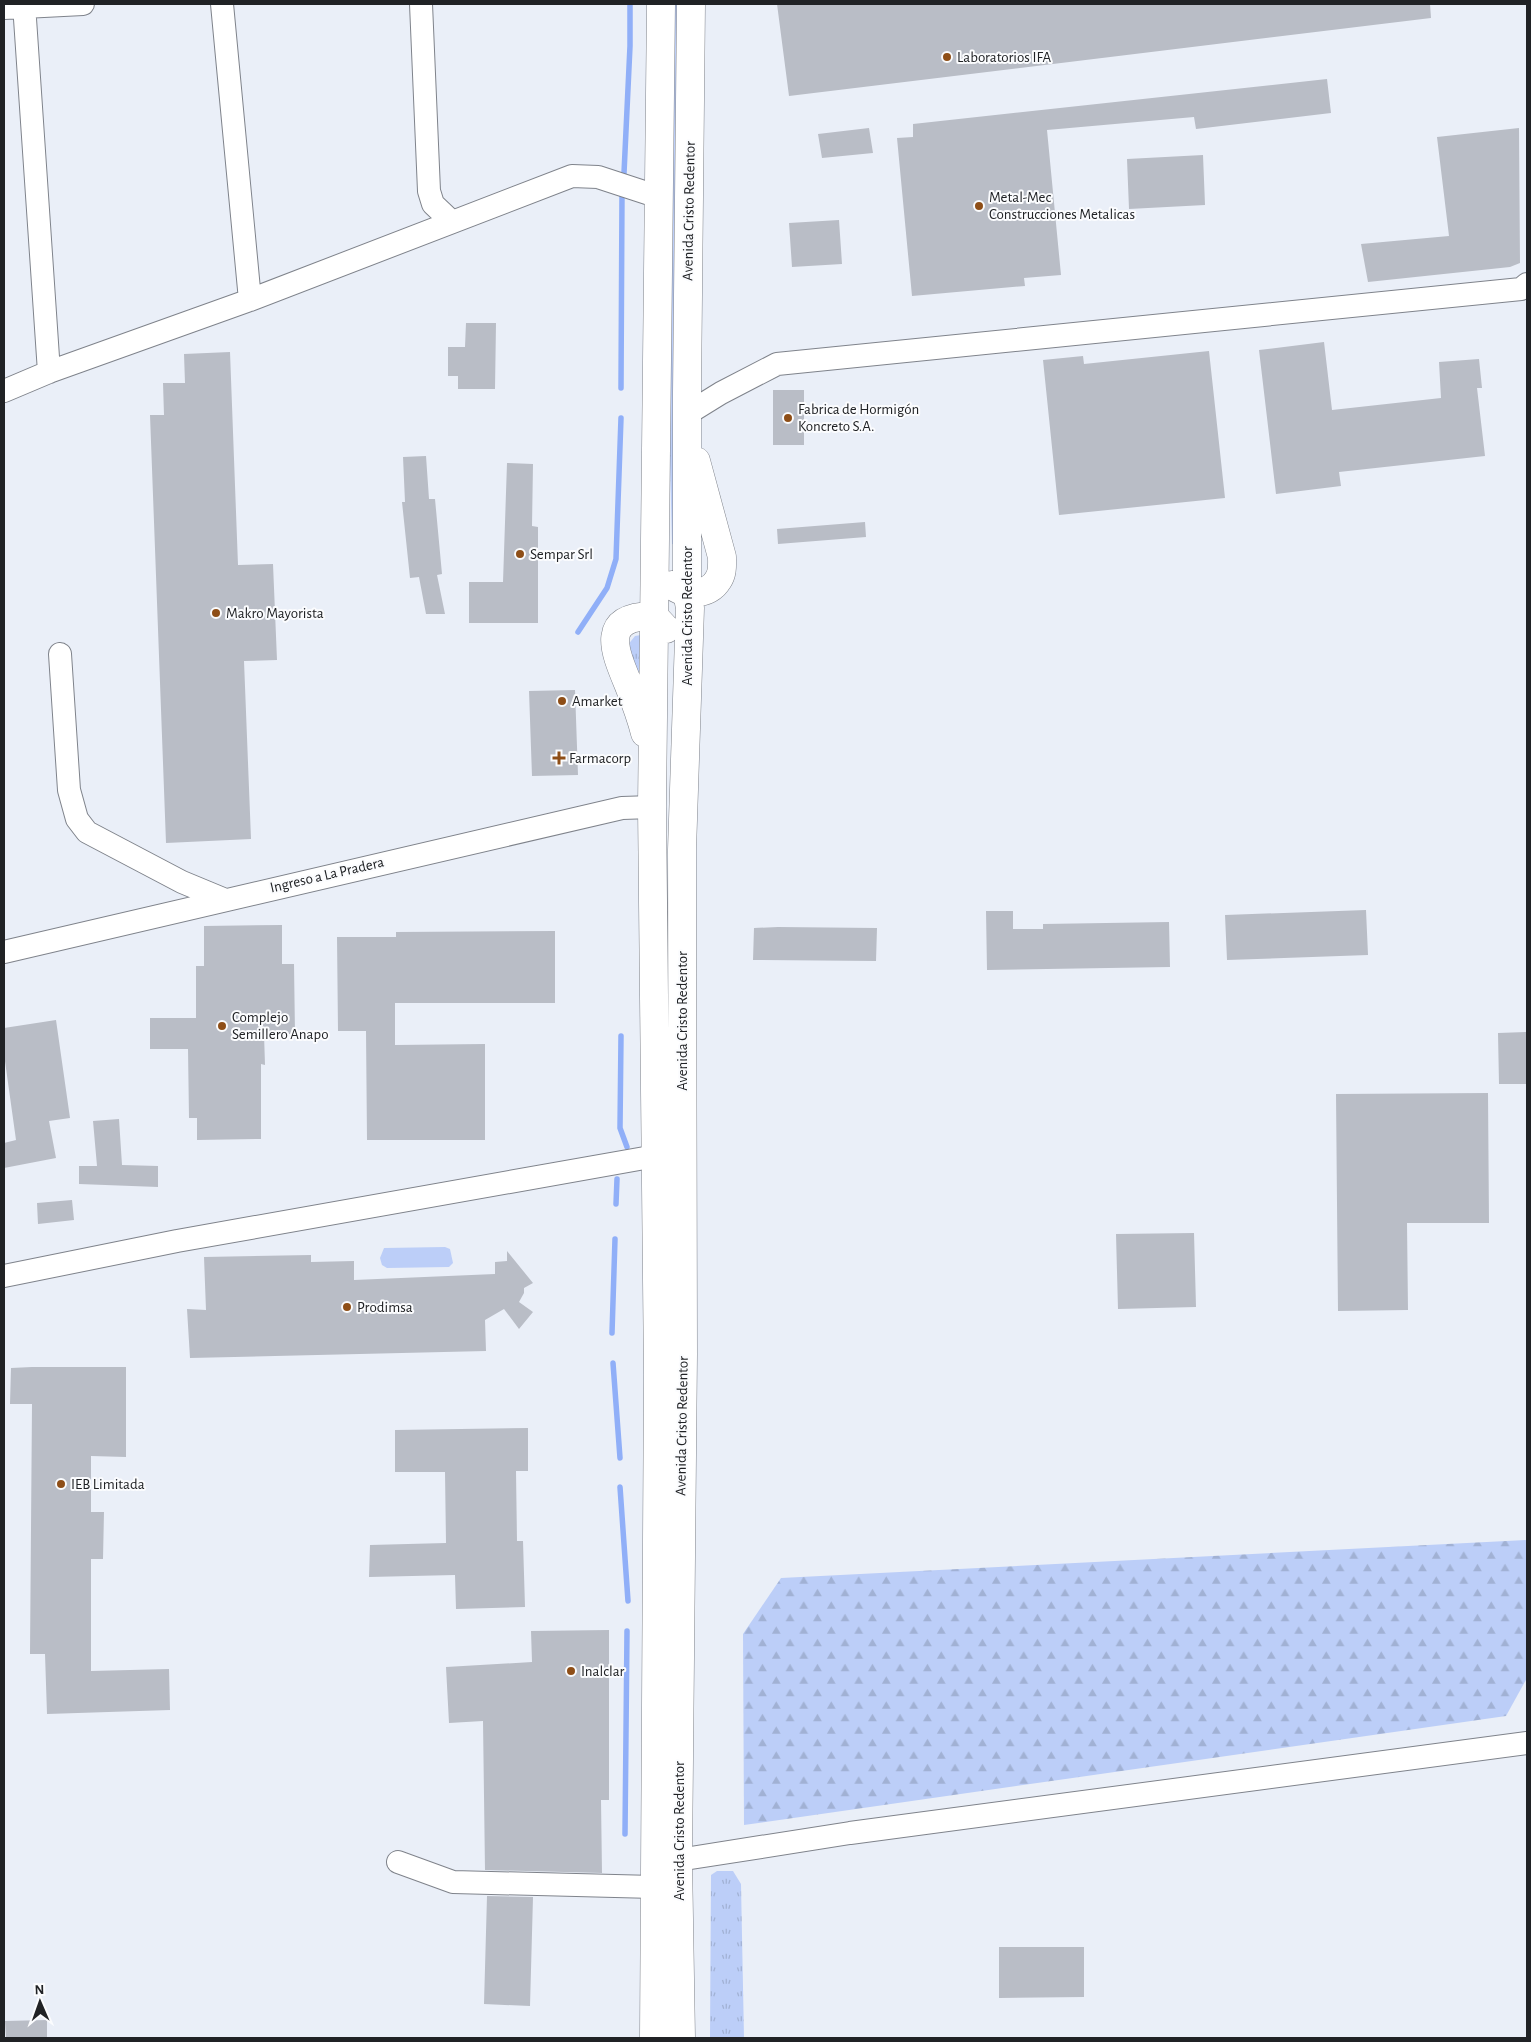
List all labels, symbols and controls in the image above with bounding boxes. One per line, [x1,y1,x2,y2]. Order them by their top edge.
place label: Laboratorios IFA [957,50,1052,65]
marker: Laboratorios IFA [941,51,953,63]
street label: Avenida Cristo Redentor [680,141,698,281]
place label: Metal-Mec Construcciones Metalicas [989,190,1135,222]
marker: Metal-Mec Construcciones Metalicas [973,200,985,212]
place label: Fabrica de Hormigón Koncreto S.A. [798,402,919,434]
marker: Fabrica de Hormigón Koncreto S.A. [782,412,794,424]
street label: Avenida Cristo Redentor [680,546,695,686]
place label: Sempar Srl [530,547,593,562]
marker: Sempar Srl [514,548,526,560]
place label: Makro Mayorista [226,606,324,621]
marker: Makro Mayorista [210,607,222,619]
place label: Amarket [572,694,623,709]
marker: Amarket [556,695,568,707]
place label: Farmacorp [569,751,631,766]
marker: Farmacorp [553,752,565,764]
street label: Ingreso a La Pradera [268,855,386,895]
street label: Avenida Cristo Redentor [675,951,690,1091]
place label: Complejo Semillero Anapo [232,1010,329,1042]
marker: Complejo Semillero Anapo [216,1020,228,1032]
place label: Prodimsa [357,1300,413,1315]
marker: Prodimsa [341,1301,353,1313]
street label: Avenida Cristo Redentor [673,1356,691,1496]
place label: IEB Limitada [71,1477,145,1492]
marker: IEB Limitada [55,1478,67,1490]
place label: Inalclar [581,1664,625,1679]
marker: Inalclar [565,1665,577,1677]
street label: Avenida Cristo Redentor [672,1761,687,1901]
north arrow [15,1977,65,2027]
text: N [34,1983,45,1997]

